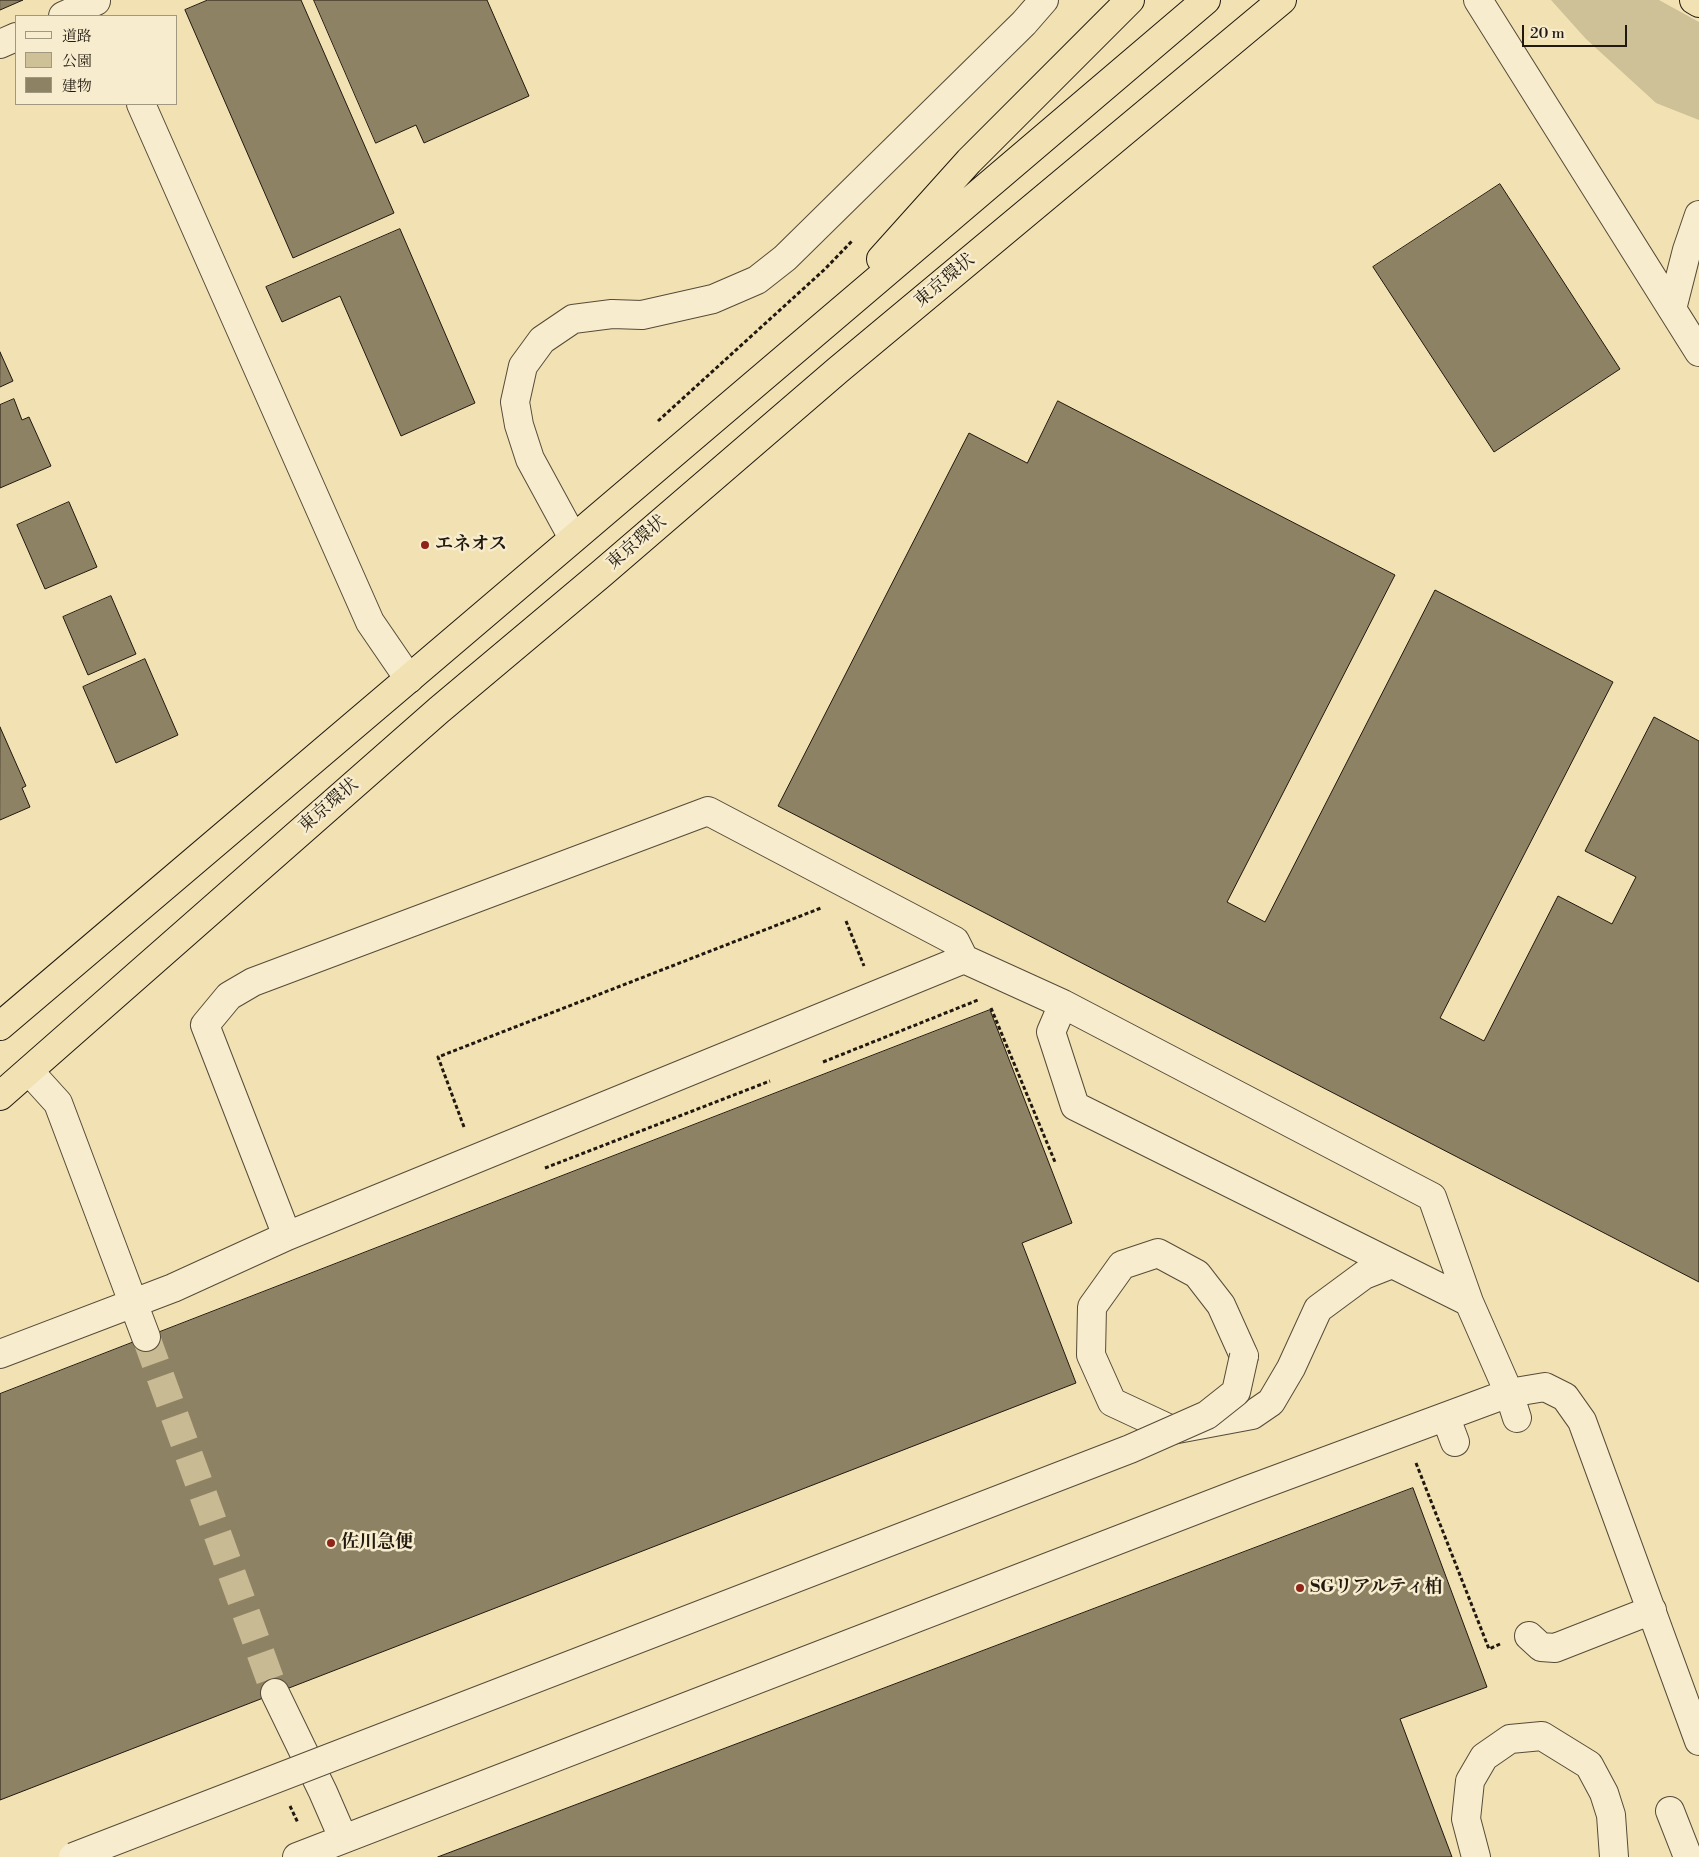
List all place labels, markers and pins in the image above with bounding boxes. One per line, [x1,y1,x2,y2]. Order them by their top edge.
place label: エネオス [435,534,507,556]
marker: エネオス [419,539,431,551]
place label: 佐川急便 [341,1532,413,1554]
marker: 佐川急便 [325,1537,337,1549]
place label: SGリアルティ柏 [1310,1577,1442,1599]
marker: SGリアルティ柏 [1294,1582,1306,1594]

